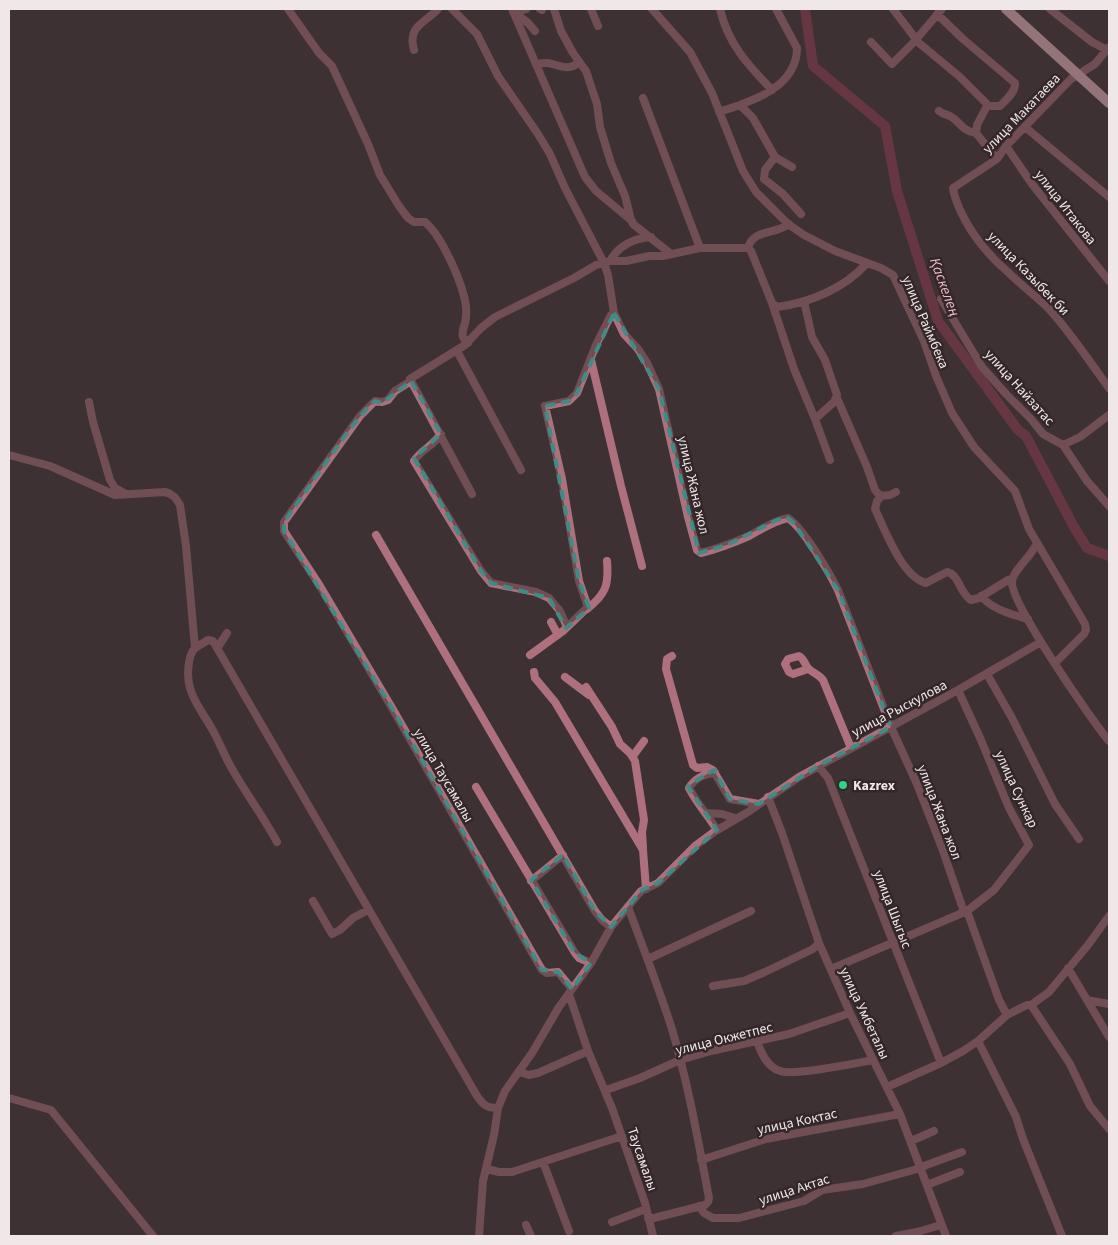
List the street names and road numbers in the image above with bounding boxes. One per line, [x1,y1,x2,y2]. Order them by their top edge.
street label: улица Макатаева [978,69,1065,158]
street label: улица Итакова [1030,166,1101,249]
street label: улица Казыбек би [983,227,1074,320]
street label: улица Раймбека [897,273,954,372]
street label: улица Найзатас [980,345,1059,431]
street label: улица Жана жол [672,434,714,536]
street label: улица Рыскулова [848,675,951,743]
street label: улица Таусамалы [408,725,478,826]
street label: улица Сункар [989,747,1043,832]
street label: улица Жана жол [912,762,966,863]
street label: улица Шыгыс [868,867,916,952]
street label: улица Умбеталы [834,964,894,1063]
street label: улица Окжетпес [674,1017,775,1061]
street label: улица Коктас [755,1104,840,1140]
street label: Таусамалы [622,1125,662,1194]
street label: улица Актас [756,1169,833,1211]

